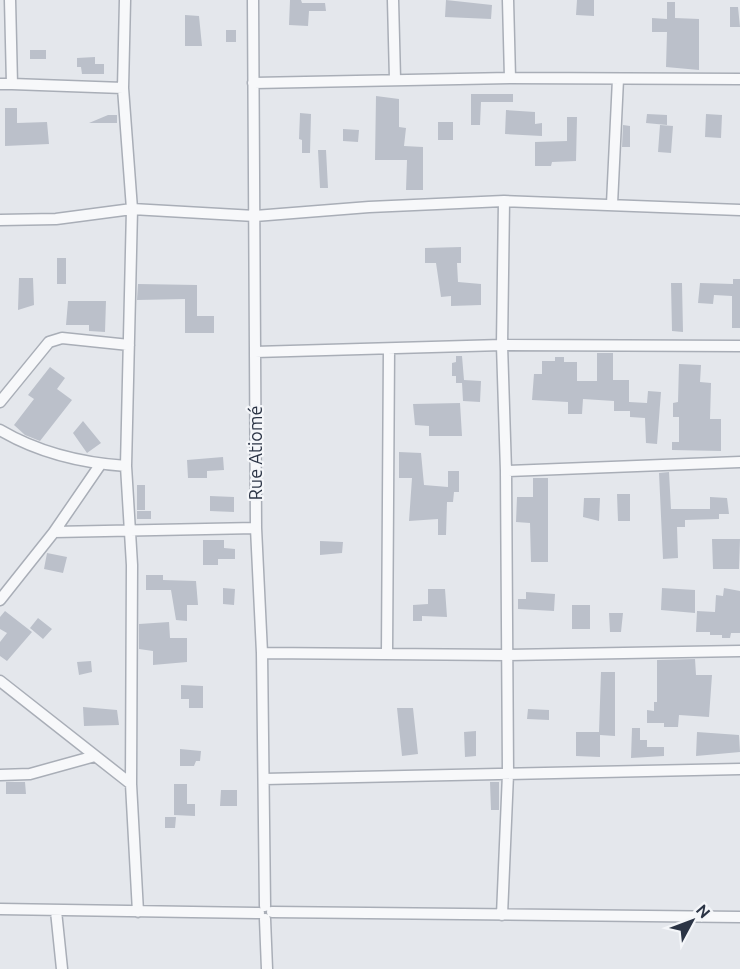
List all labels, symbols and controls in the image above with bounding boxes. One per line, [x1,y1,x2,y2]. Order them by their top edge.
street label: Rue Atiomé [245,406,265,500]
north arrow [662,891,722,951]
text: N [693,901,714,922]

